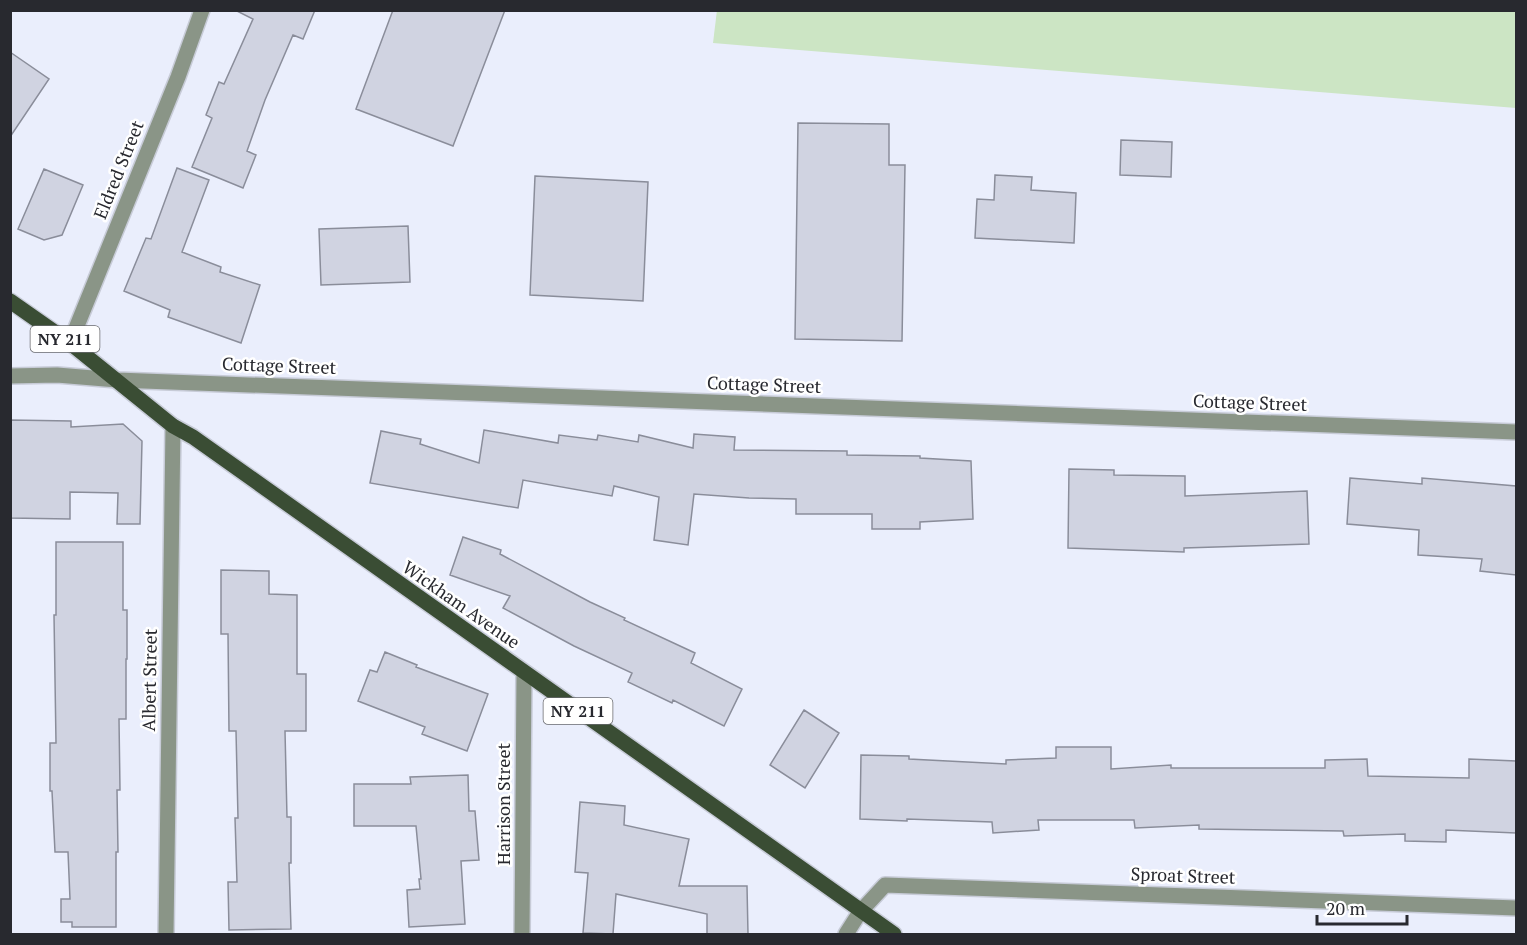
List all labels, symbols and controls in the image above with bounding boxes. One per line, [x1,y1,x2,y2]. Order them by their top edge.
street label: Eldred Street [87,117,149,222]
road number: NY 211 [31,326,100,352]
street label: Cottage Street [222,351,337,379]
street label: Cottage Street [707,370,822,398]
street label: Cottage Street [1193,388,1308,416]
street label: Wickham Avenue [398,555,525,654]
street label: Albert Street [136,628,162,731]
road number: NY 211 [544,698,612,724]
street label: Harrison Street [491,743,515,865]
street label: Sproat Street [1130,861,1236,889]
scale bar [1317,888,1407,926]
text: 20 m [1326,896,1366,920]

